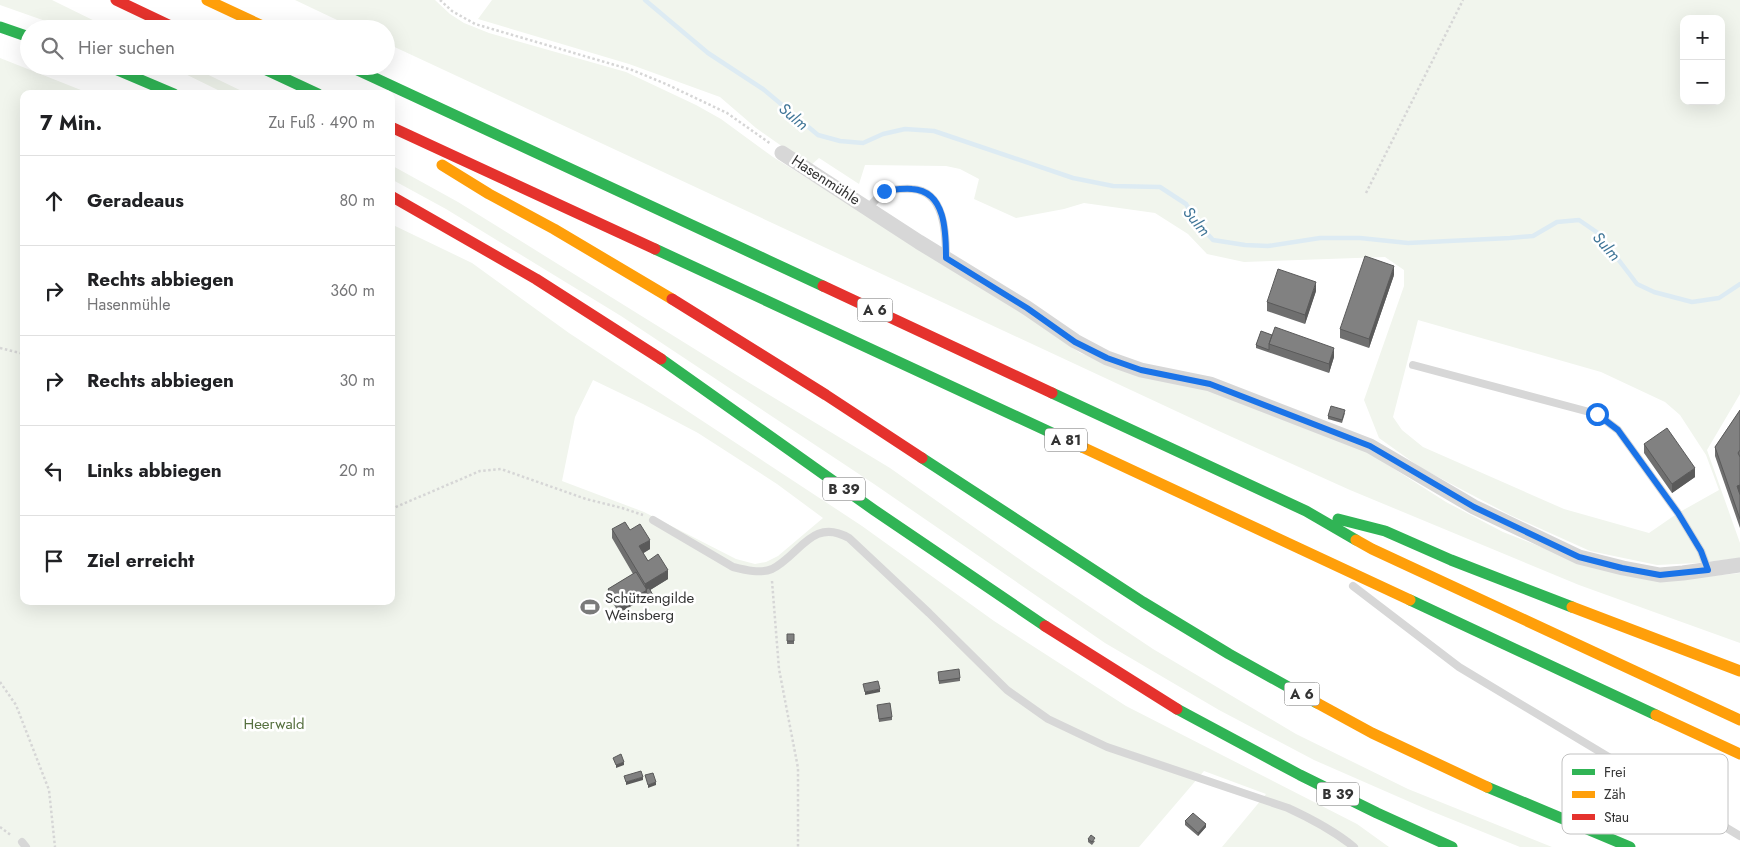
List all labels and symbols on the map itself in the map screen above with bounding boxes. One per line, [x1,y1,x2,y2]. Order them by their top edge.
water label: Sulm [774,97,813,136]
street label: Hasenmühle [787,149,865,211]
route end [873,180,896,203]
water label: Sulm [1177,202,1216,241]
water label: Sulm [1587,227,1626,266]
road number: A 6 [858,298,892,322]
route start [1586,403,1609,426]
road number: A 81 [1045,428,1087,452]
road number: B 39 [823,478,865,500]
place label: Schützengilde Weinsberg [605,587,694,626]
sports icon: Schützengilde Weinsberg [579,596,601,618]
road number: A 6 [1284,682,1320,706]
park label: Heerwald [243,713,305,735]
legend [1562,754,1728,834]
text: Frei [1604,762,1626,782]
road number: B 39 [1317,782,1359,806]
text: Zäh [1604,784,1626,804]
text: Stau [1604,807,1629,827]

